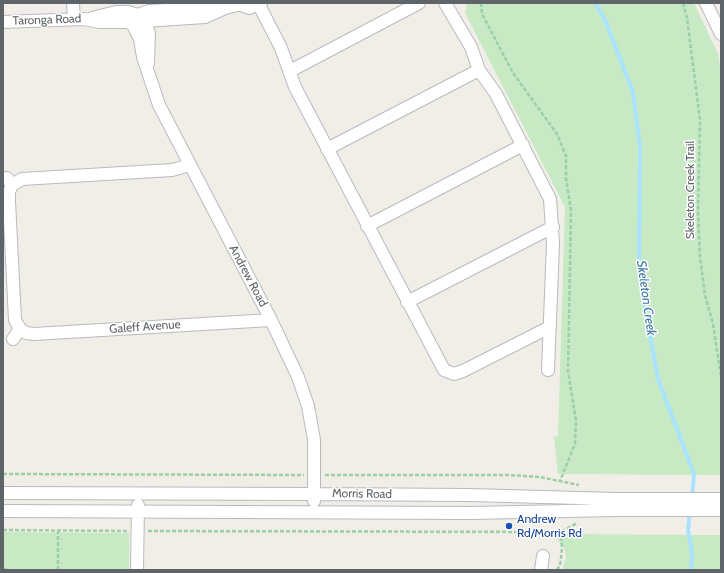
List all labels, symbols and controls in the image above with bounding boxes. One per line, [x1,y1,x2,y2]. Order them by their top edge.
street label: Taronga Road [12,12,82,28]
street label: Skeleton Creek Trail [683,141,697,239]
street label: Andrew Road [226,243,270,309]
water label: Skeleton Creek [633,259,659,337]
street label: Galeff Avenue [109,317,181,337]
street label: Morris Road [332,486,392,502]
place label: Andrew Rd/Morris Rd [517,512,582,540]
marker: Andrew Rd/Morris Rd [504,521,514,531]

